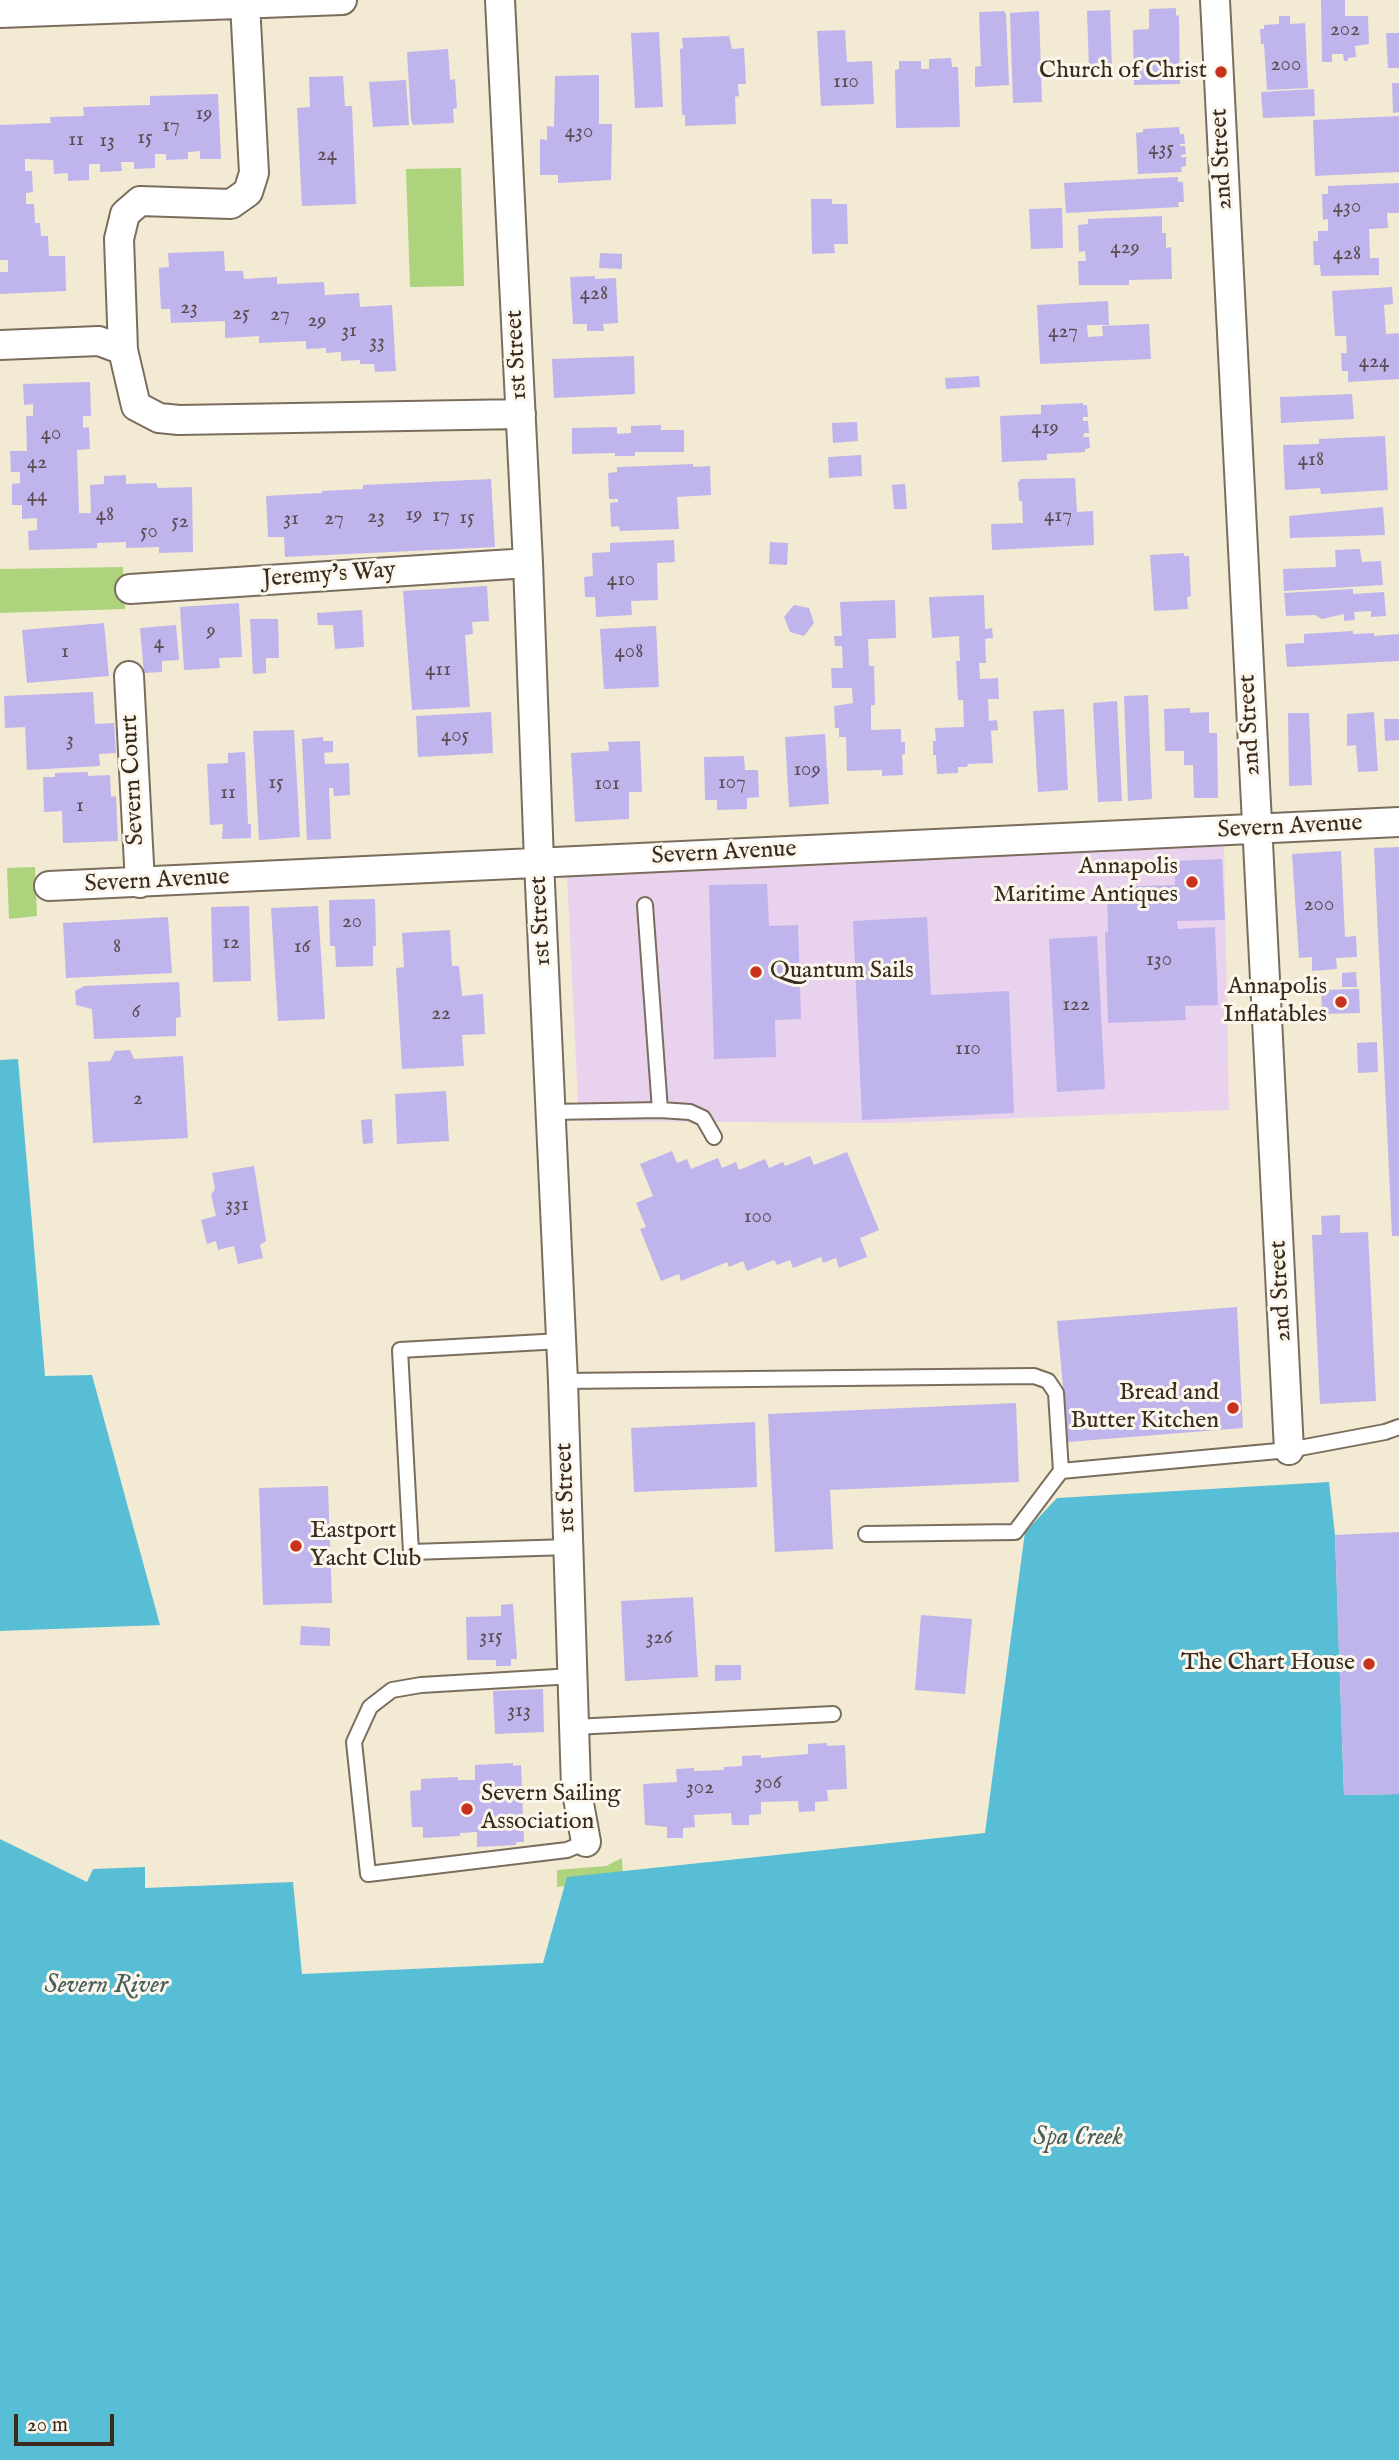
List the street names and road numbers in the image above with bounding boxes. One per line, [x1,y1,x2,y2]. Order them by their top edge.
street label: 2nd Street [1206,107,1240,211]
street label: 1st Street [501,309,535,401]
street label: Jeremy's Way [261,557,397,595]
street label: 2nd Street [1234,673,1268,777]
street label: Severn Court [116,714,152,846]
street label: Severn Avenue [1217,810,1363,846]
street label: Severn Avenue [651,836,797,872]
street label: Severn Avenue [84,864,230,900]
street label: 1st Street [525,875,559,967]
street label: 2nd Street [1265,1239,1299,1343]
street label: 1st Street [551,1442,583,1534]

